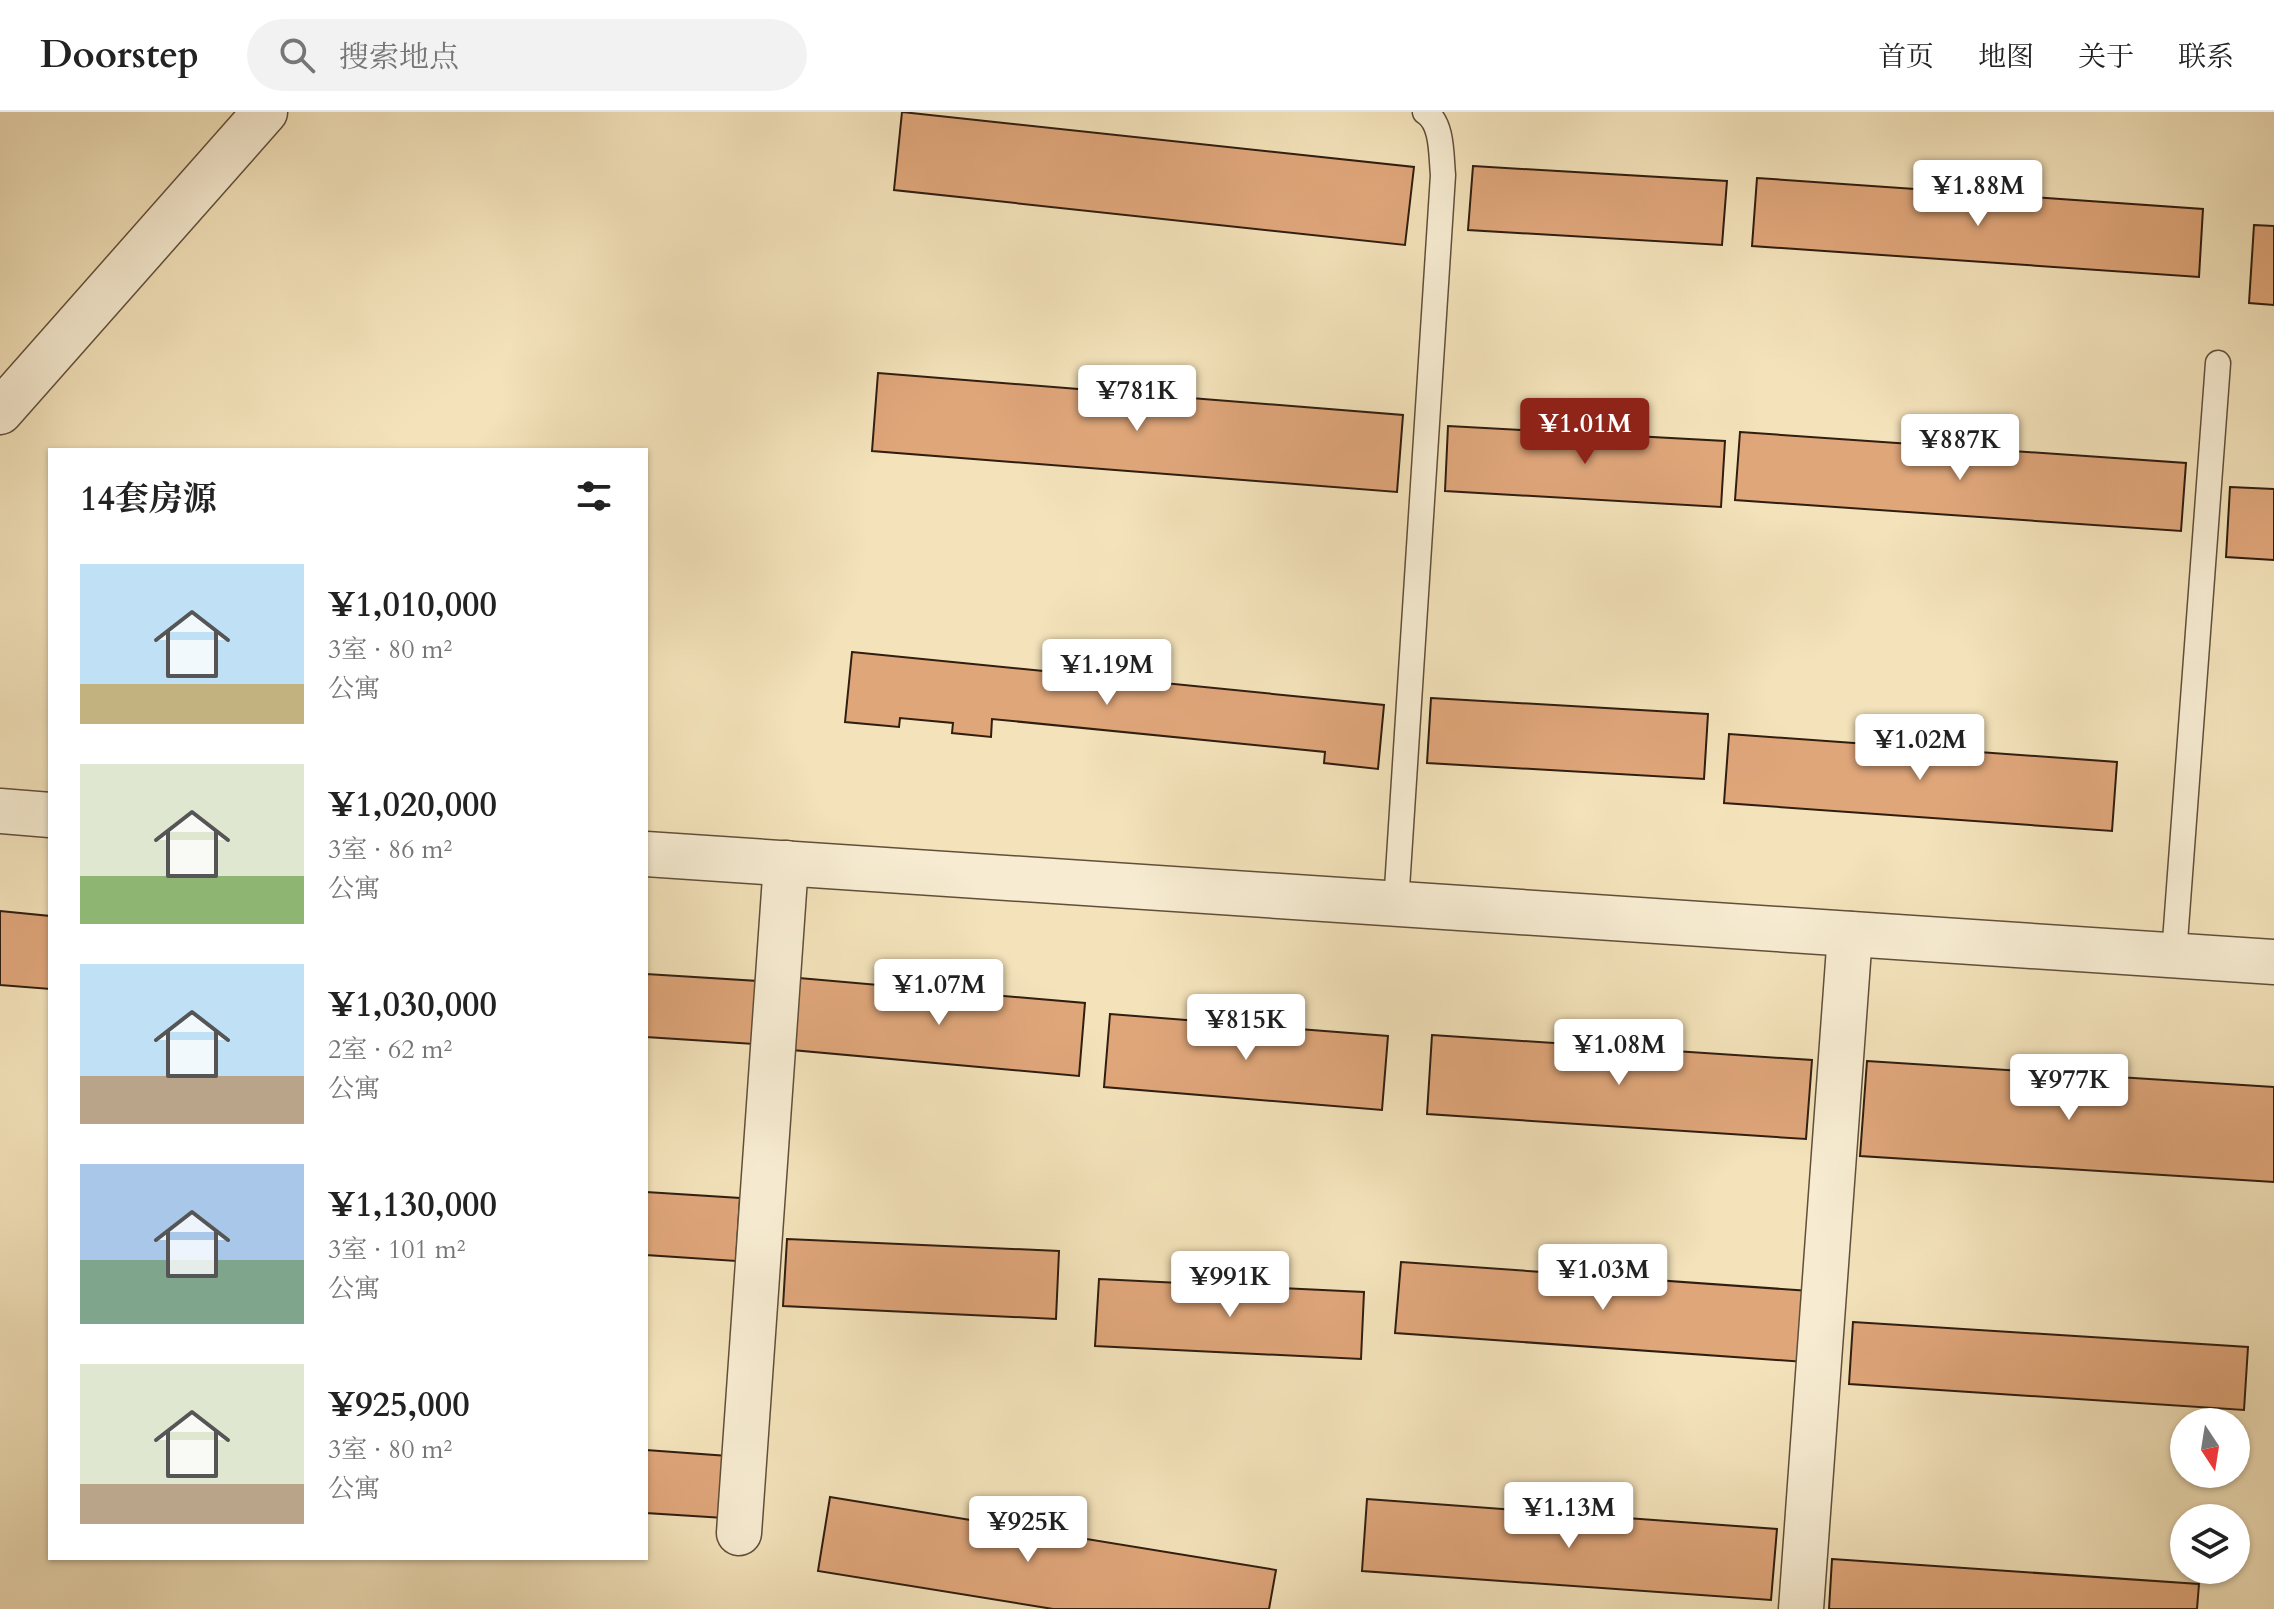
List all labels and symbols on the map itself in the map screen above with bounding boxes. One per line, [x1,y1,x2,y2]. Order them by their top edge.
pin: ¥1.88M [1913,160,2043,228]
pin: ¥781K [1081,365,1193,433]
pin: ¥1.01M [1520,398,1650,466]
pin: ¥887K [1904,414,2016,482]
pin: ¥1.19M [1042,639,1172,707]
pin: ¥1.02M [1855,714,1985,782]
pin: ¥1.07M [874,959,1004,1027]
pin: ¥815K [1190,994,1302,1062]
pin: ¥1.08M [1554,1019,1684,1087]
pin: ¥977K [2013,1054,2125,1122]
pin: ¥1.03M [1538,1244,1668,1312]
pin: ¥991K [1174,1251,1286,1319]
north arrow [2170,1408,2250,1488]
pin: ¥1.13M [1504,1482,1634,1550]
pin: ¥925K [972,1496,1084,1564]

